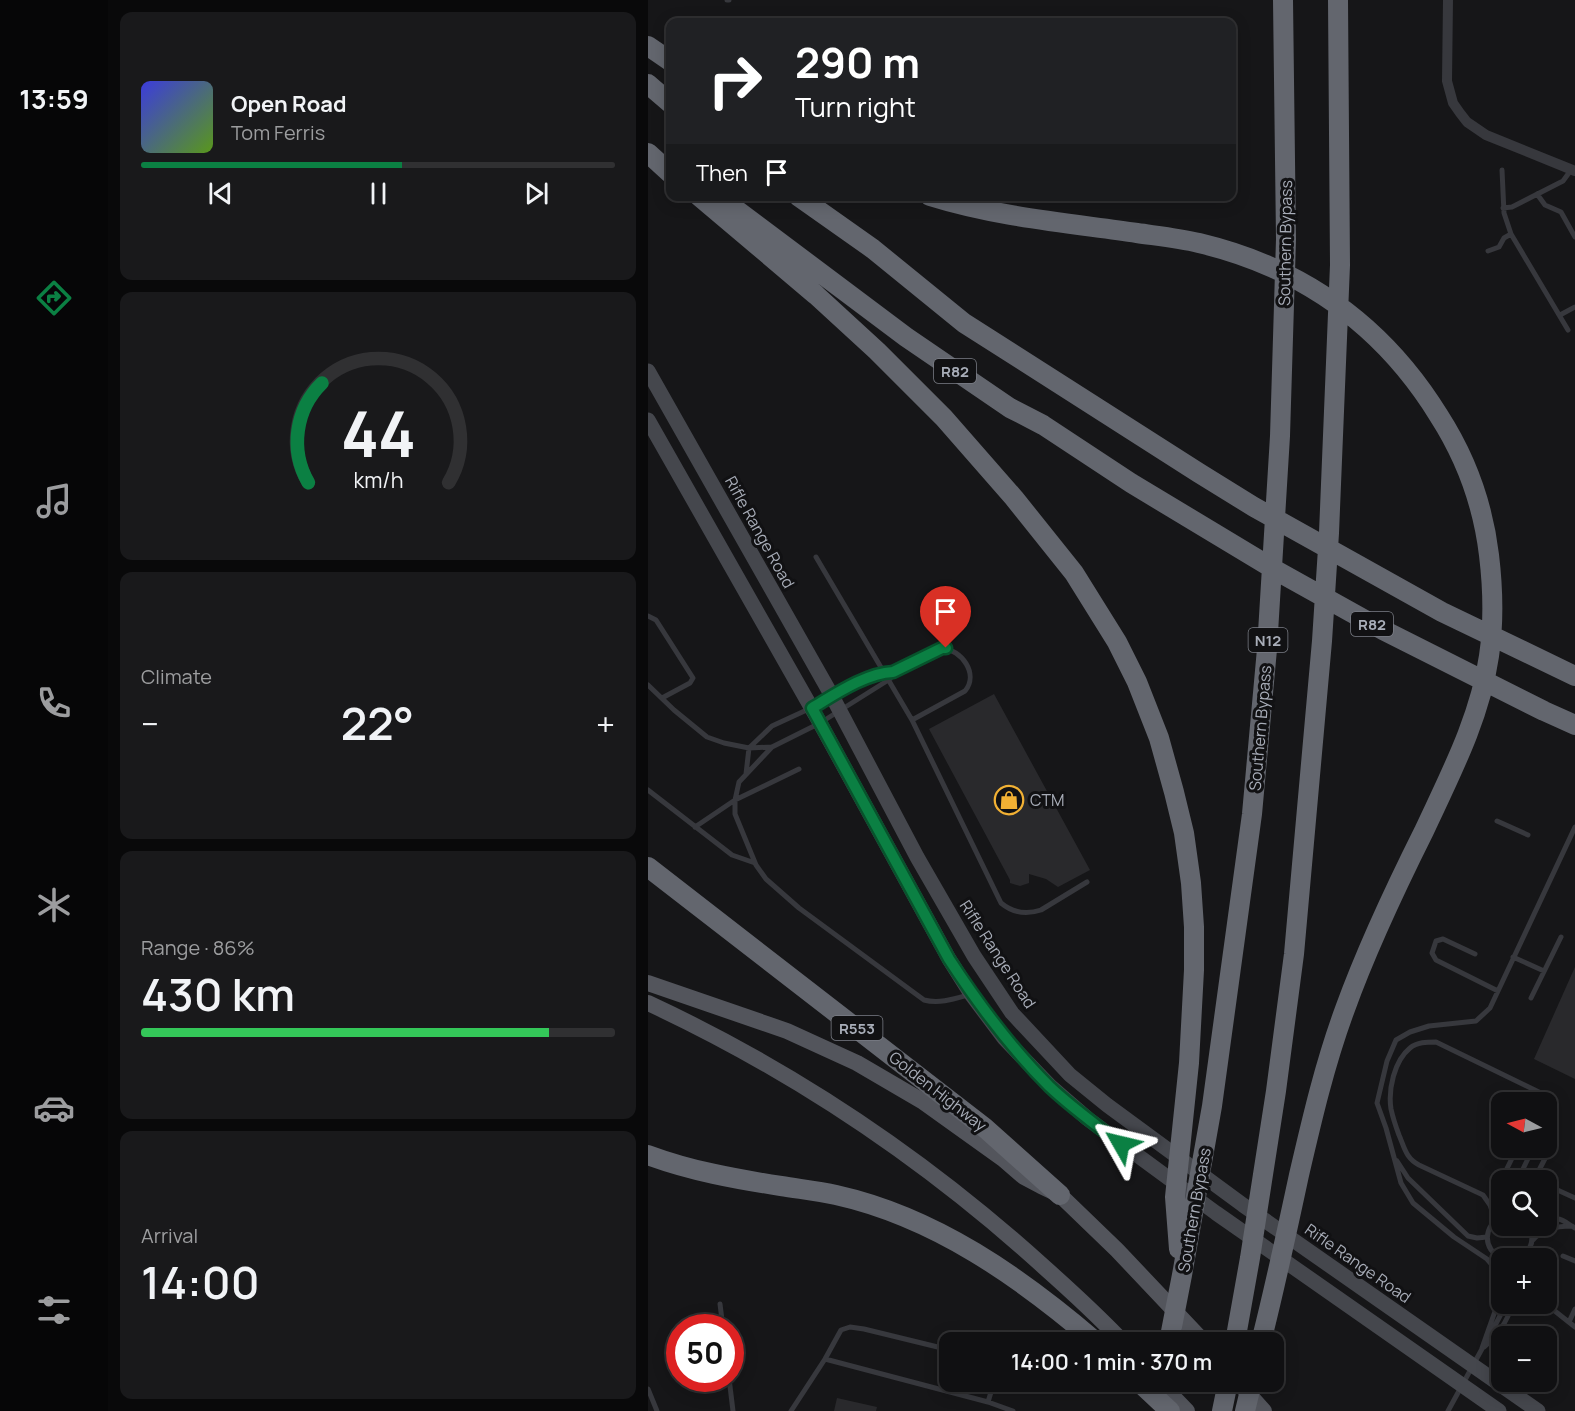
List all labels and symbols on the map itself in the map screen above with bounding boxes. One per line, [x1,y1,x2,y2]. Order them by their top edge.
street label: Southern Bypass [1273,180,1297,306]
road number: R82 [934,359,976,383]
street label: Rifle Range Road [720,472,800,592]
pin [920,586,971,648]
road number: R82 [1351,612,1393,636]
road number: N12 [1248,628,1288,652]
street label: Southern Bypass [1244,664,1276,792]
shop icon: CTM [993,784,1025,816]
place label: CTM [1030,789,1064,811]
street label: Rifle Range Road [955,896,1041,1012]
road number: R553 [832,1016,882,1040]
street label: Golden Highway [885,1046,992,1136]
north arrow [1491,1092,1557,1158]
position arrow [1089,1112,1153,1176]
street label: Southern Bypass [1172,1146,1216,1274]
street label: Rifle Range Road [1301,1218,1415,1308]
speed limit sign: 50 [666,1314,744,1392]

